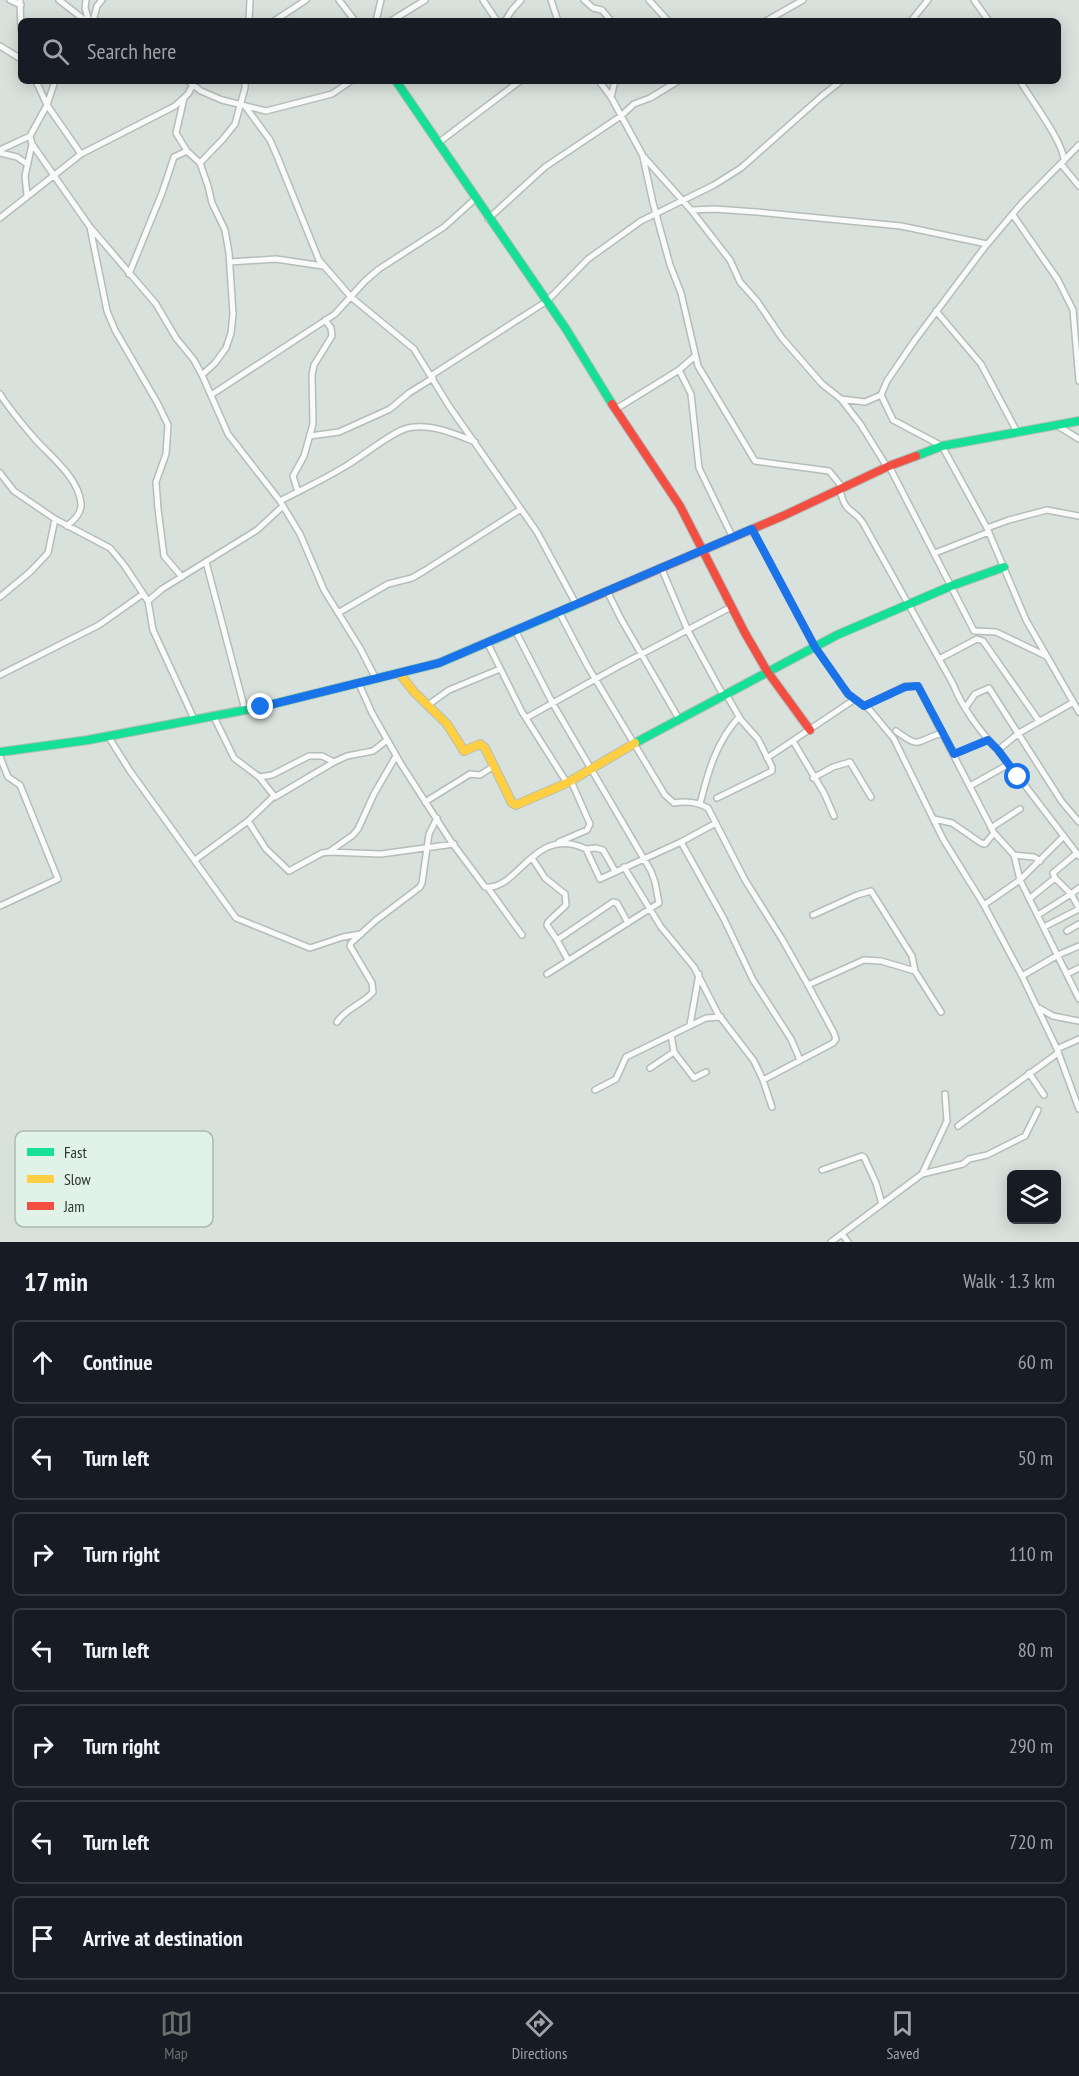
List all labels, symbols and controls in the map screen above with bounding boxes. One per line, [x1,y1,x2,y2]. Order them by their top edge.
search box [18,18,1061,84]
icon: search [39,35,72,68]
text: Search here [87,37,176,65]
route end [247,693,273,719]
route start [1004,763,1030,789]
legend [15,1131,213,1227]
text: Fast [64,1142,87,1162]
text: Slow [64,1169,91,1189]
map controls [1007,1170,1061,1224]
button: layers [1007,1170,1061,1224]
text: Jam [63,1196,85,1216]
text: 17 min [24,1265,88,1298]
text: Walk · 1.3 km [963,1268,1055,1294]
icon: ahead [26,1346,59,1379]
text: Continue [83,1348,153,1376]
text: 60 m [1018,1349,1053,1375]
icon: left [26,1442,59,1475]
text: Turn left [83,1444,149,1472]
text: 50 m [1018,1445,1053,1471]
icon: right [26,1538,59,1571]
text: Turn right [83,1540,160,1568]
text: 110 m [1009,1541,1053,1567]
icon: left [26,1634,59,1667]
text: Turn left [83,1636,149,1664]
text: 80 m [1018,1637,1053,1663]
icon: right [26,1730,59,1763]
text: Turn right [83,1732,160,1760]
text: 290 m [1009,1733,1053,1759]
icon: left [26,1826,59,1859]
text: Turn left [83,1828,149,1856]
text: 720 m [1009,1829,1053,1855]
icon: arrive [26,1922,59,1955]
text: Arrive at destination [83,1924,243,1952]
tab: Map [160,2007,193,2063]
tab: Directions [512,2007,567,2063]
tab: Saved [886,2007,919,2063]

